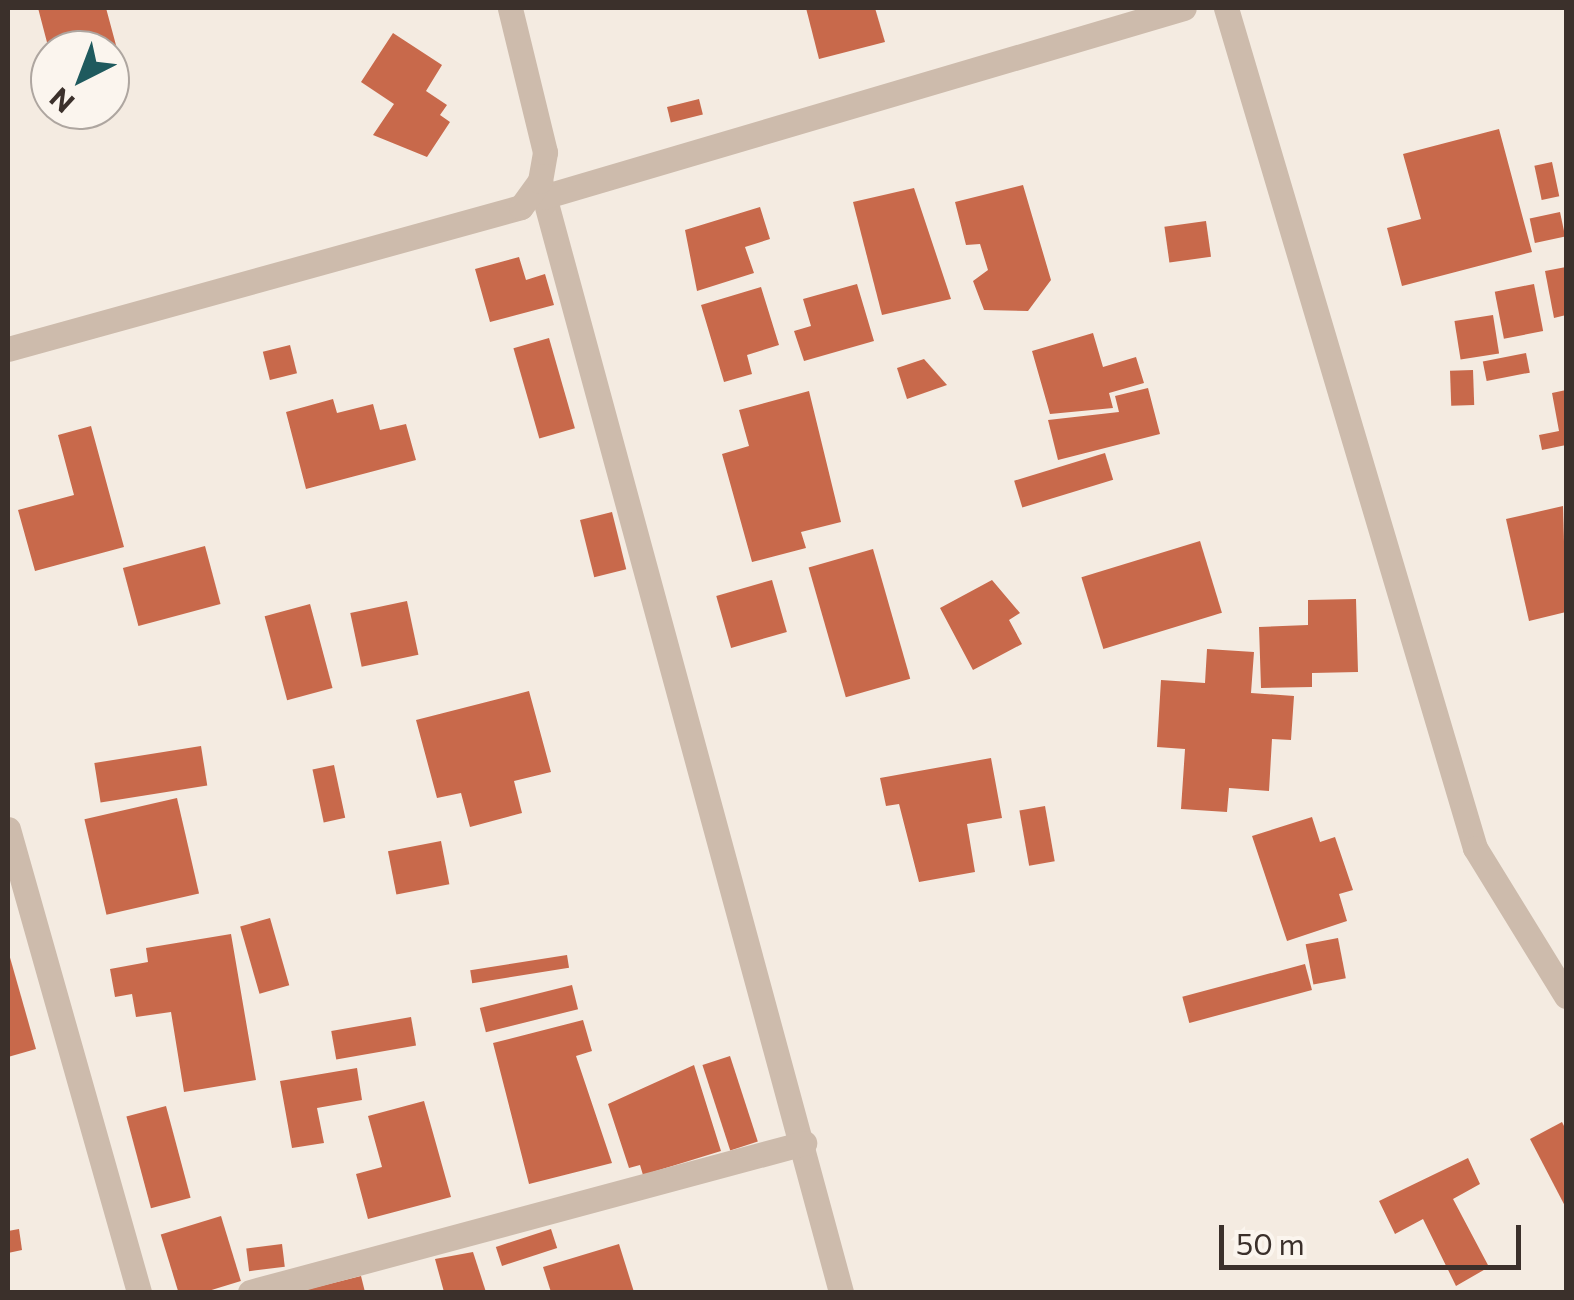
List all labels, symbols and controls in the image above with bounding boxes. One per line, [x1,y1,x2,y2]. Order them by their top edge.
north arrow [30,30,130,130]
text: N [42,81,80,120]
scale bar [1224,1205,1526,1267]
text: 50 m [1236,1224,1305,1261]

